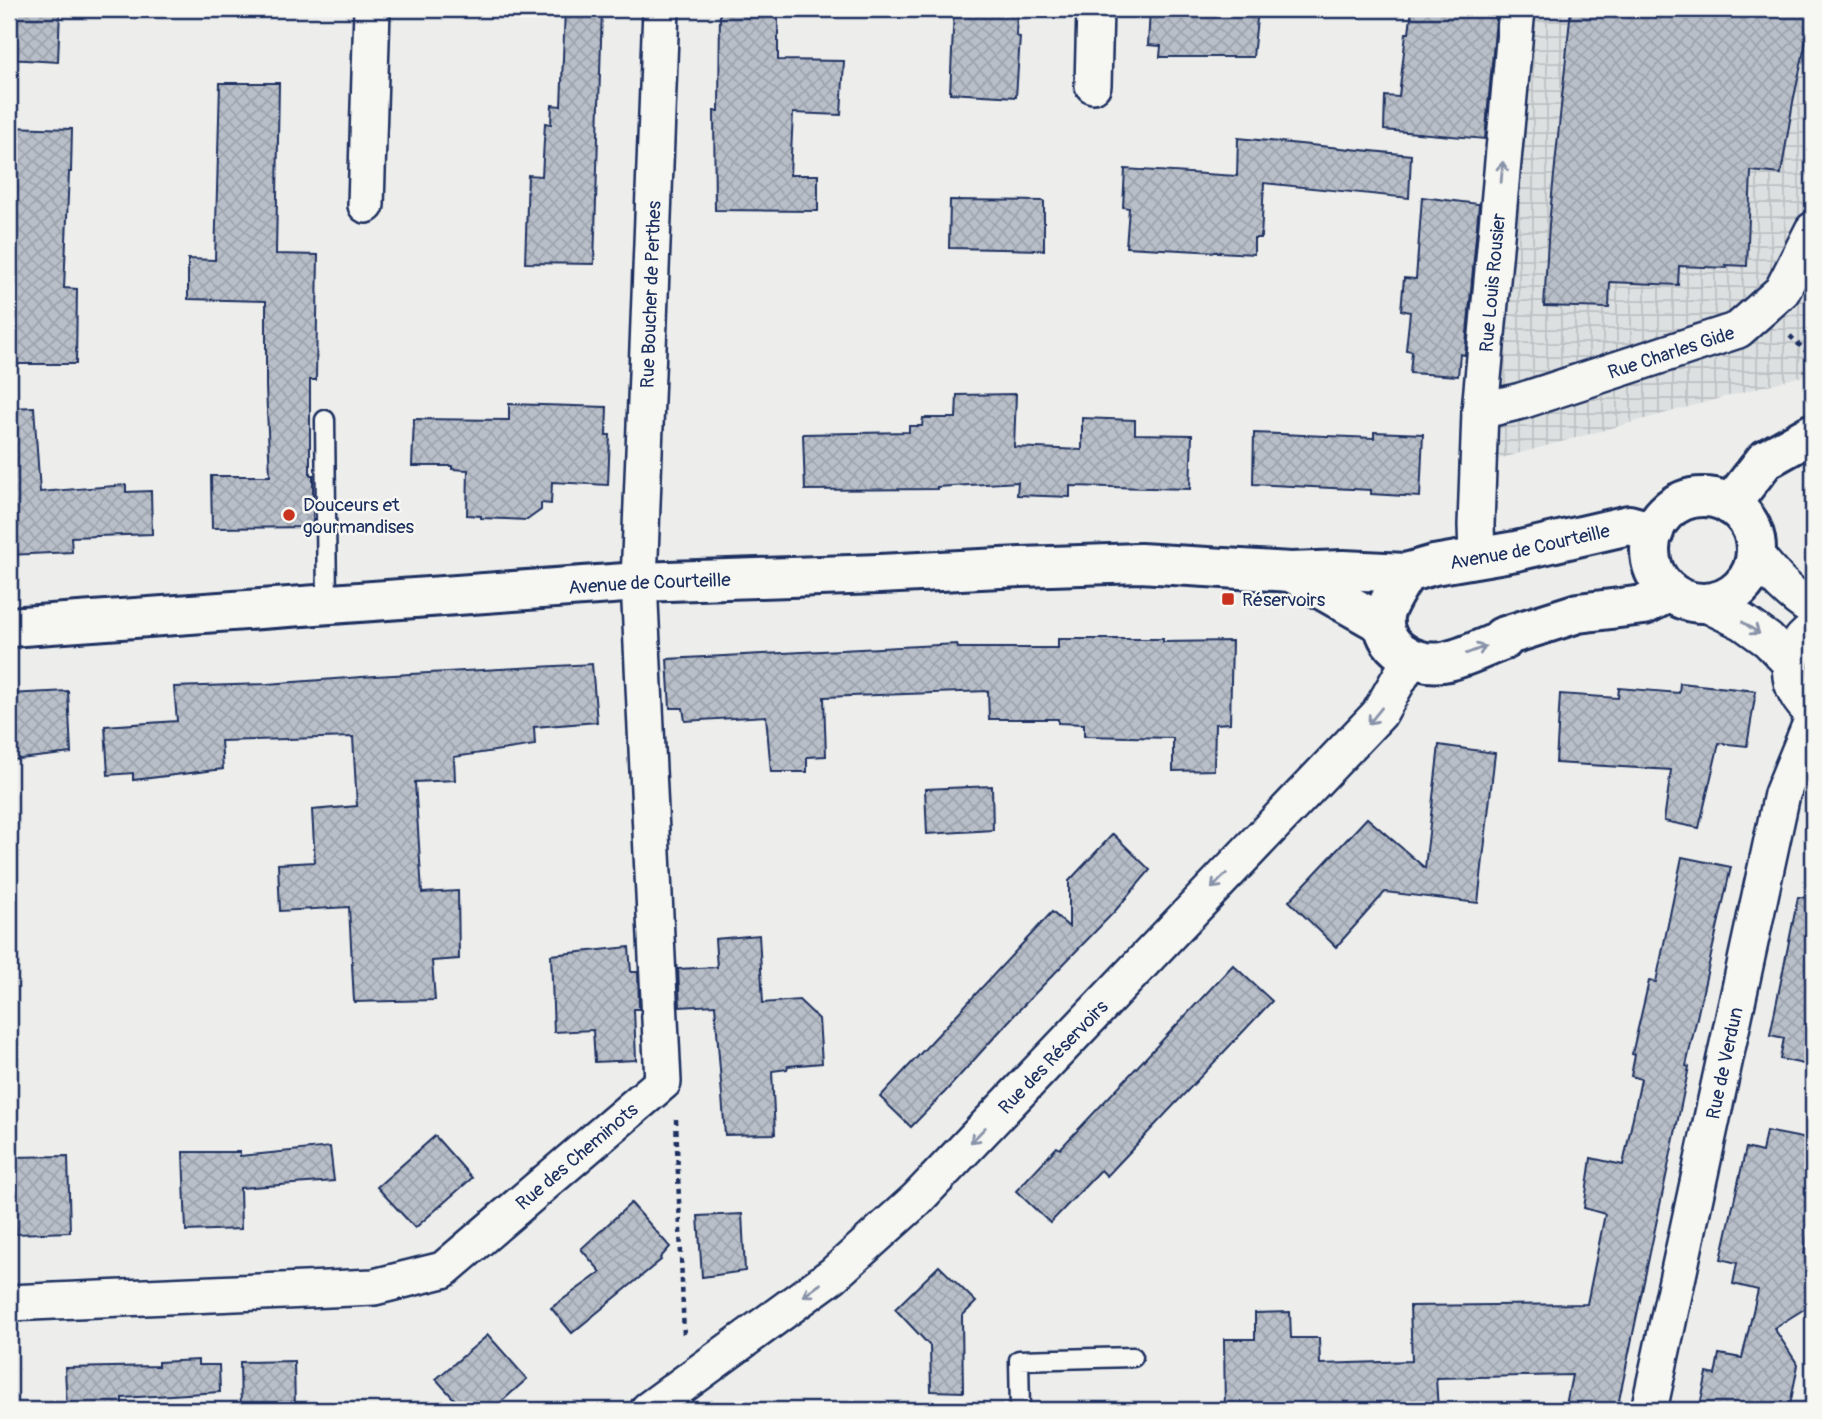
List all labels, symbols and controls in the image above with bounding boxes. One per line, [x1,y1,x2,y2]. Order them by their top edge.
one-way arrow [1495,162,1508,184]
street label: Rue Boucher de Perthes [635,200,667,389]
street label: Rue Louis Rousier [1474,212,1511,353]
street label: Rue Charles Gide [1605,321,1738,385]
place label: Douceurs et gourmandises [303,493,415,539]
marker: Douceurs et gourmandises [281,507,297,523]
street label: Avenue de Courteille [1448,519,1613,575]
street label: Avenue de Courteille [567,568,732,600]
place label: Réservoirs [1242,588,1326,612]
marker: Réservoirs [1220,591,1236,607]
one-way arrow [1741,621,1760,635]
one-way arrow [1465,643,1487,656]
one-way arrow [1368,707,1384,725]
one-way arrow [1211,872,1228,889]
street label: Rue des Réservoirs [993,995,1114,1119]
street label: Rue de Verdun [1701,1005,1749,1121]
street label: Rue des Cheminots [511,1098,643,1216]
one-way arrow [970,1126,986,1144]
one-way arrow [804,1283,822,1298]

